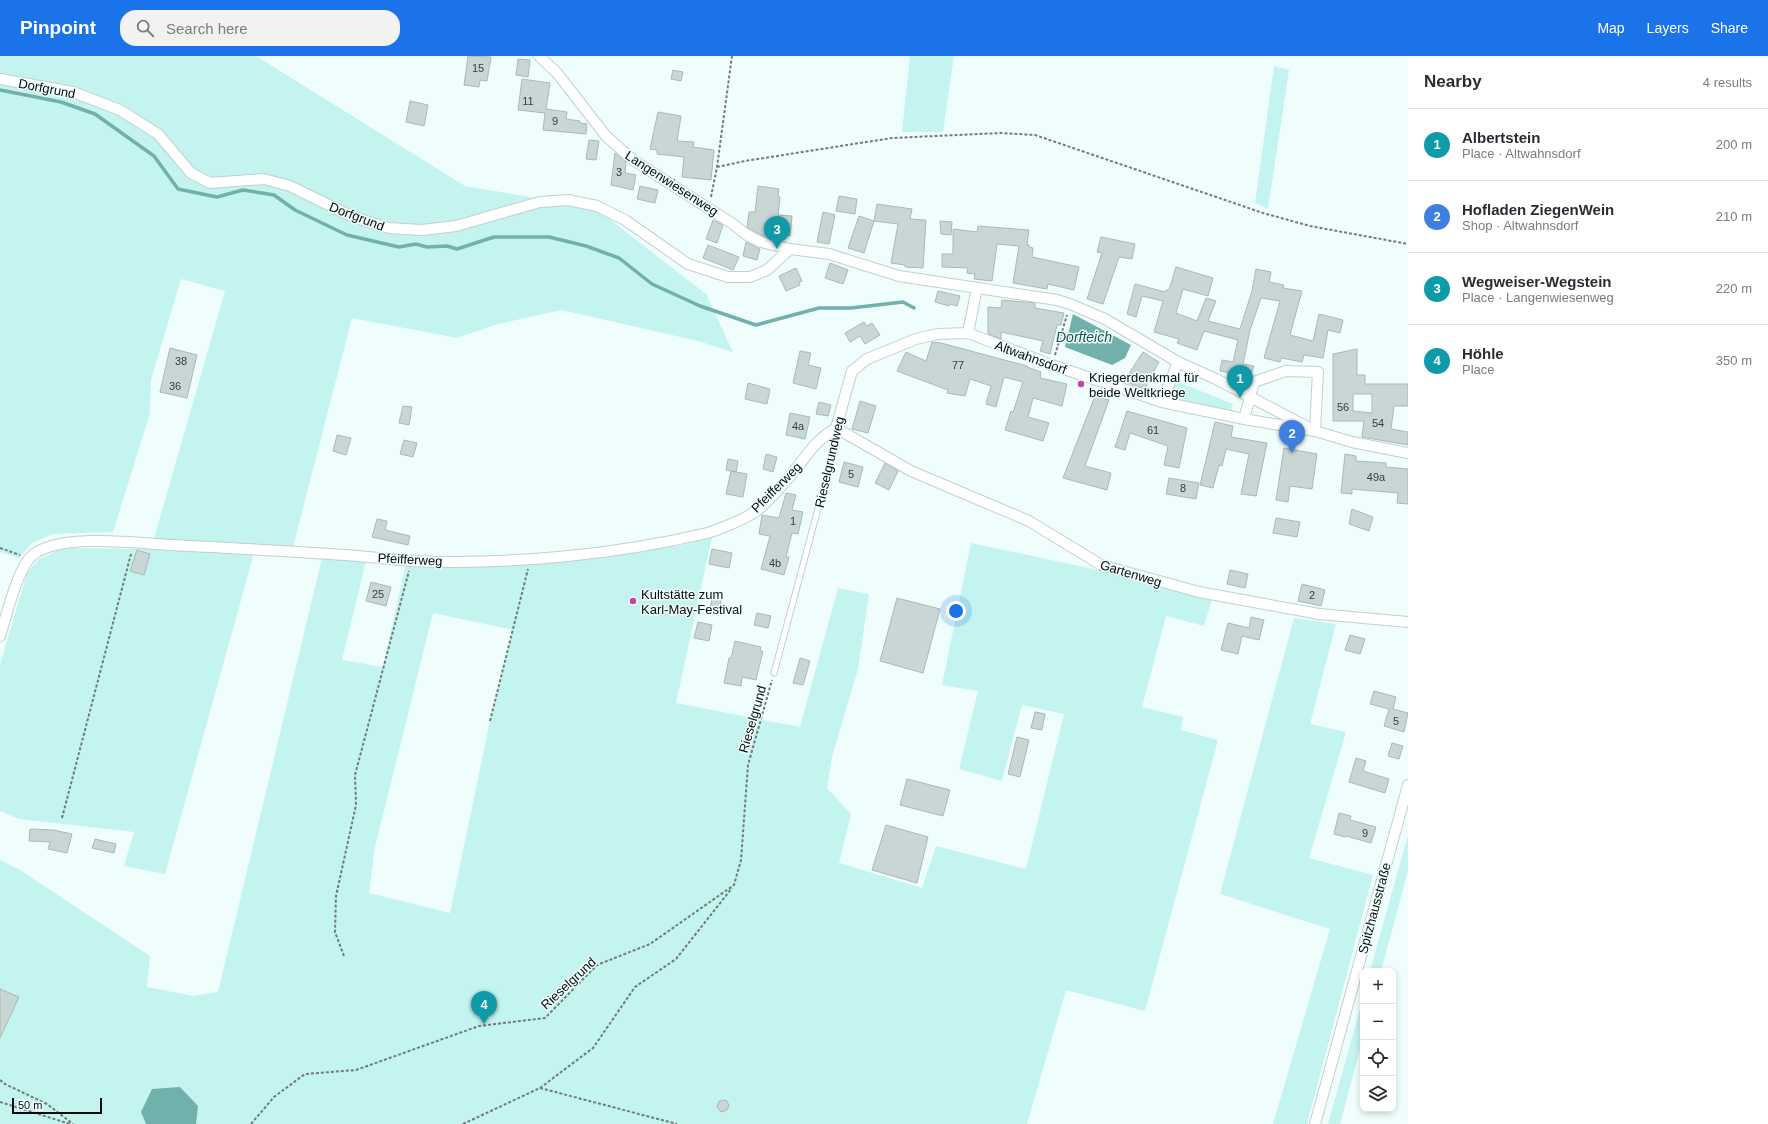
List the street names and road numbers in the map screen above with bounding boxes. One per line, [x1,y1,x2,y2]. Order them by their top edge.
street label: Dorfgrund [17,76,77,101]
street label: Langenwiesenweg [622,148,721,219]
street label: Dorfgrund [327,199,386,234]
street label: Altwahnsdorf [993,338,1069,378]
street label: Rieselgrundweg [812,415,847,509]
street label: Pfeifferweg [748,459,805,516]
street label: Pfeifferweg [377,550,443,569]
street label: Gartenweg [1098,557,1163,590]
street label: Rieselgrund [736,684,769,755]
street label: Spitzhausstraße [1355,861,1394,955]
street label: Rieselgrund [538,954,599,1013]

